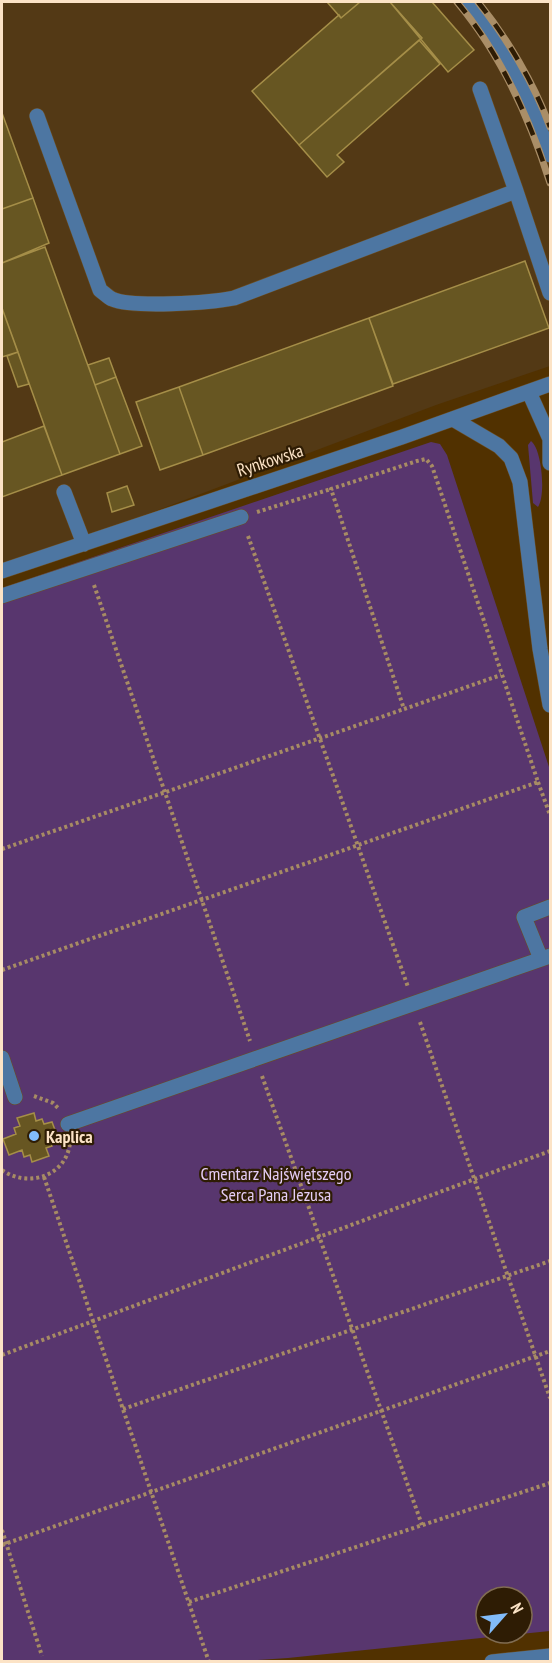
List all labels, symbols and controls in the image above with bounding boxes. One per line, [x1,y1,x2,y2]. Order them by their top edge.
street label: Rynkowska [234,439,306,481]
place label: Kaplica [46,1125,93,1148]
marker: Kaplica [27,1129,41,1143]
park label: Cmentarz Najświętszego Serca Pana Jezusa [201,1162,352,1206]
north arrow [474,1585,534,1645]
text: N [506,1599,528,1616]

